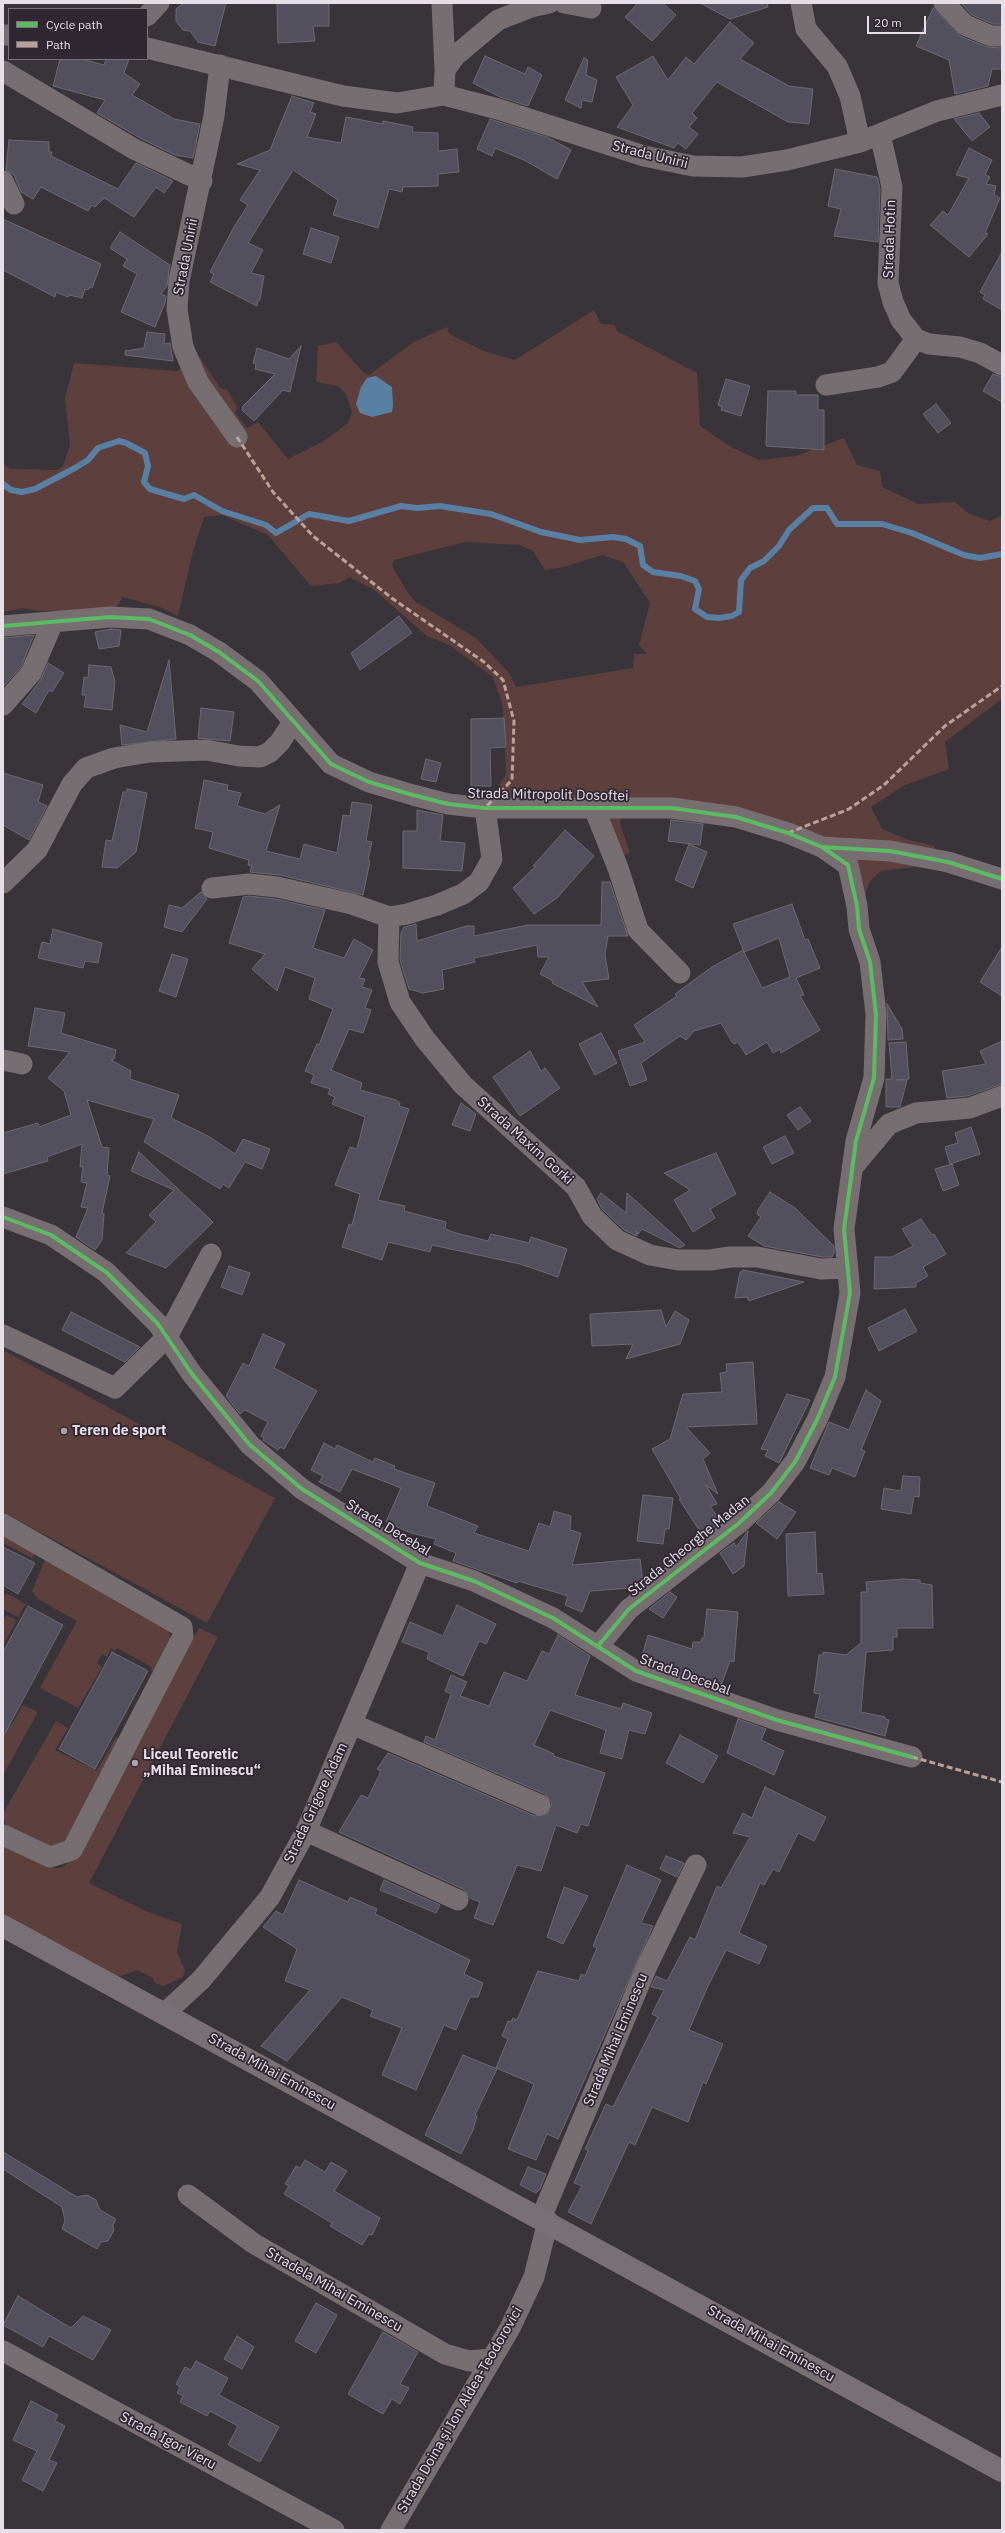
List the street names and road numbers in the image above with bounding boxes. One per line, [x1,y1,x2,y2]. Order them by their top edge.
street label: Strada Unirii [610,137,690,173]
street label: Strada Hotin [880,199,900,279]
street label: Strada Unirii [170,217,202,297]
street label: Strada Mitropolit Dosoftei [467,785,629,805]
street label: Strada Maxim Gorki [474,1094,576,1188]
street label: Strada Gheorghe Madan [625,1492,753,1600]
street label: Strada Decebal [343,1496,433,1560]
street label: Strada Decebal [637,1651,733,1699]
street label: Strada Grigore Adam [281,1740,351,1866]
street label: Strada Mihai Eminescu [580,1971,652,2109]
street label: Strada Mihai Eminescu [205,2030,339,2114]
street label: Stradela Mihai Eminescu [263,2244,405,2336]
street label: Strada Mihai Eminescu [704,2302,838,2386]
street label: Strada Doina și Ion Aldea-Teodorovici [394,2304,526,2516]
street label: Strada Igor Vieru [117,2409,219,2473]

